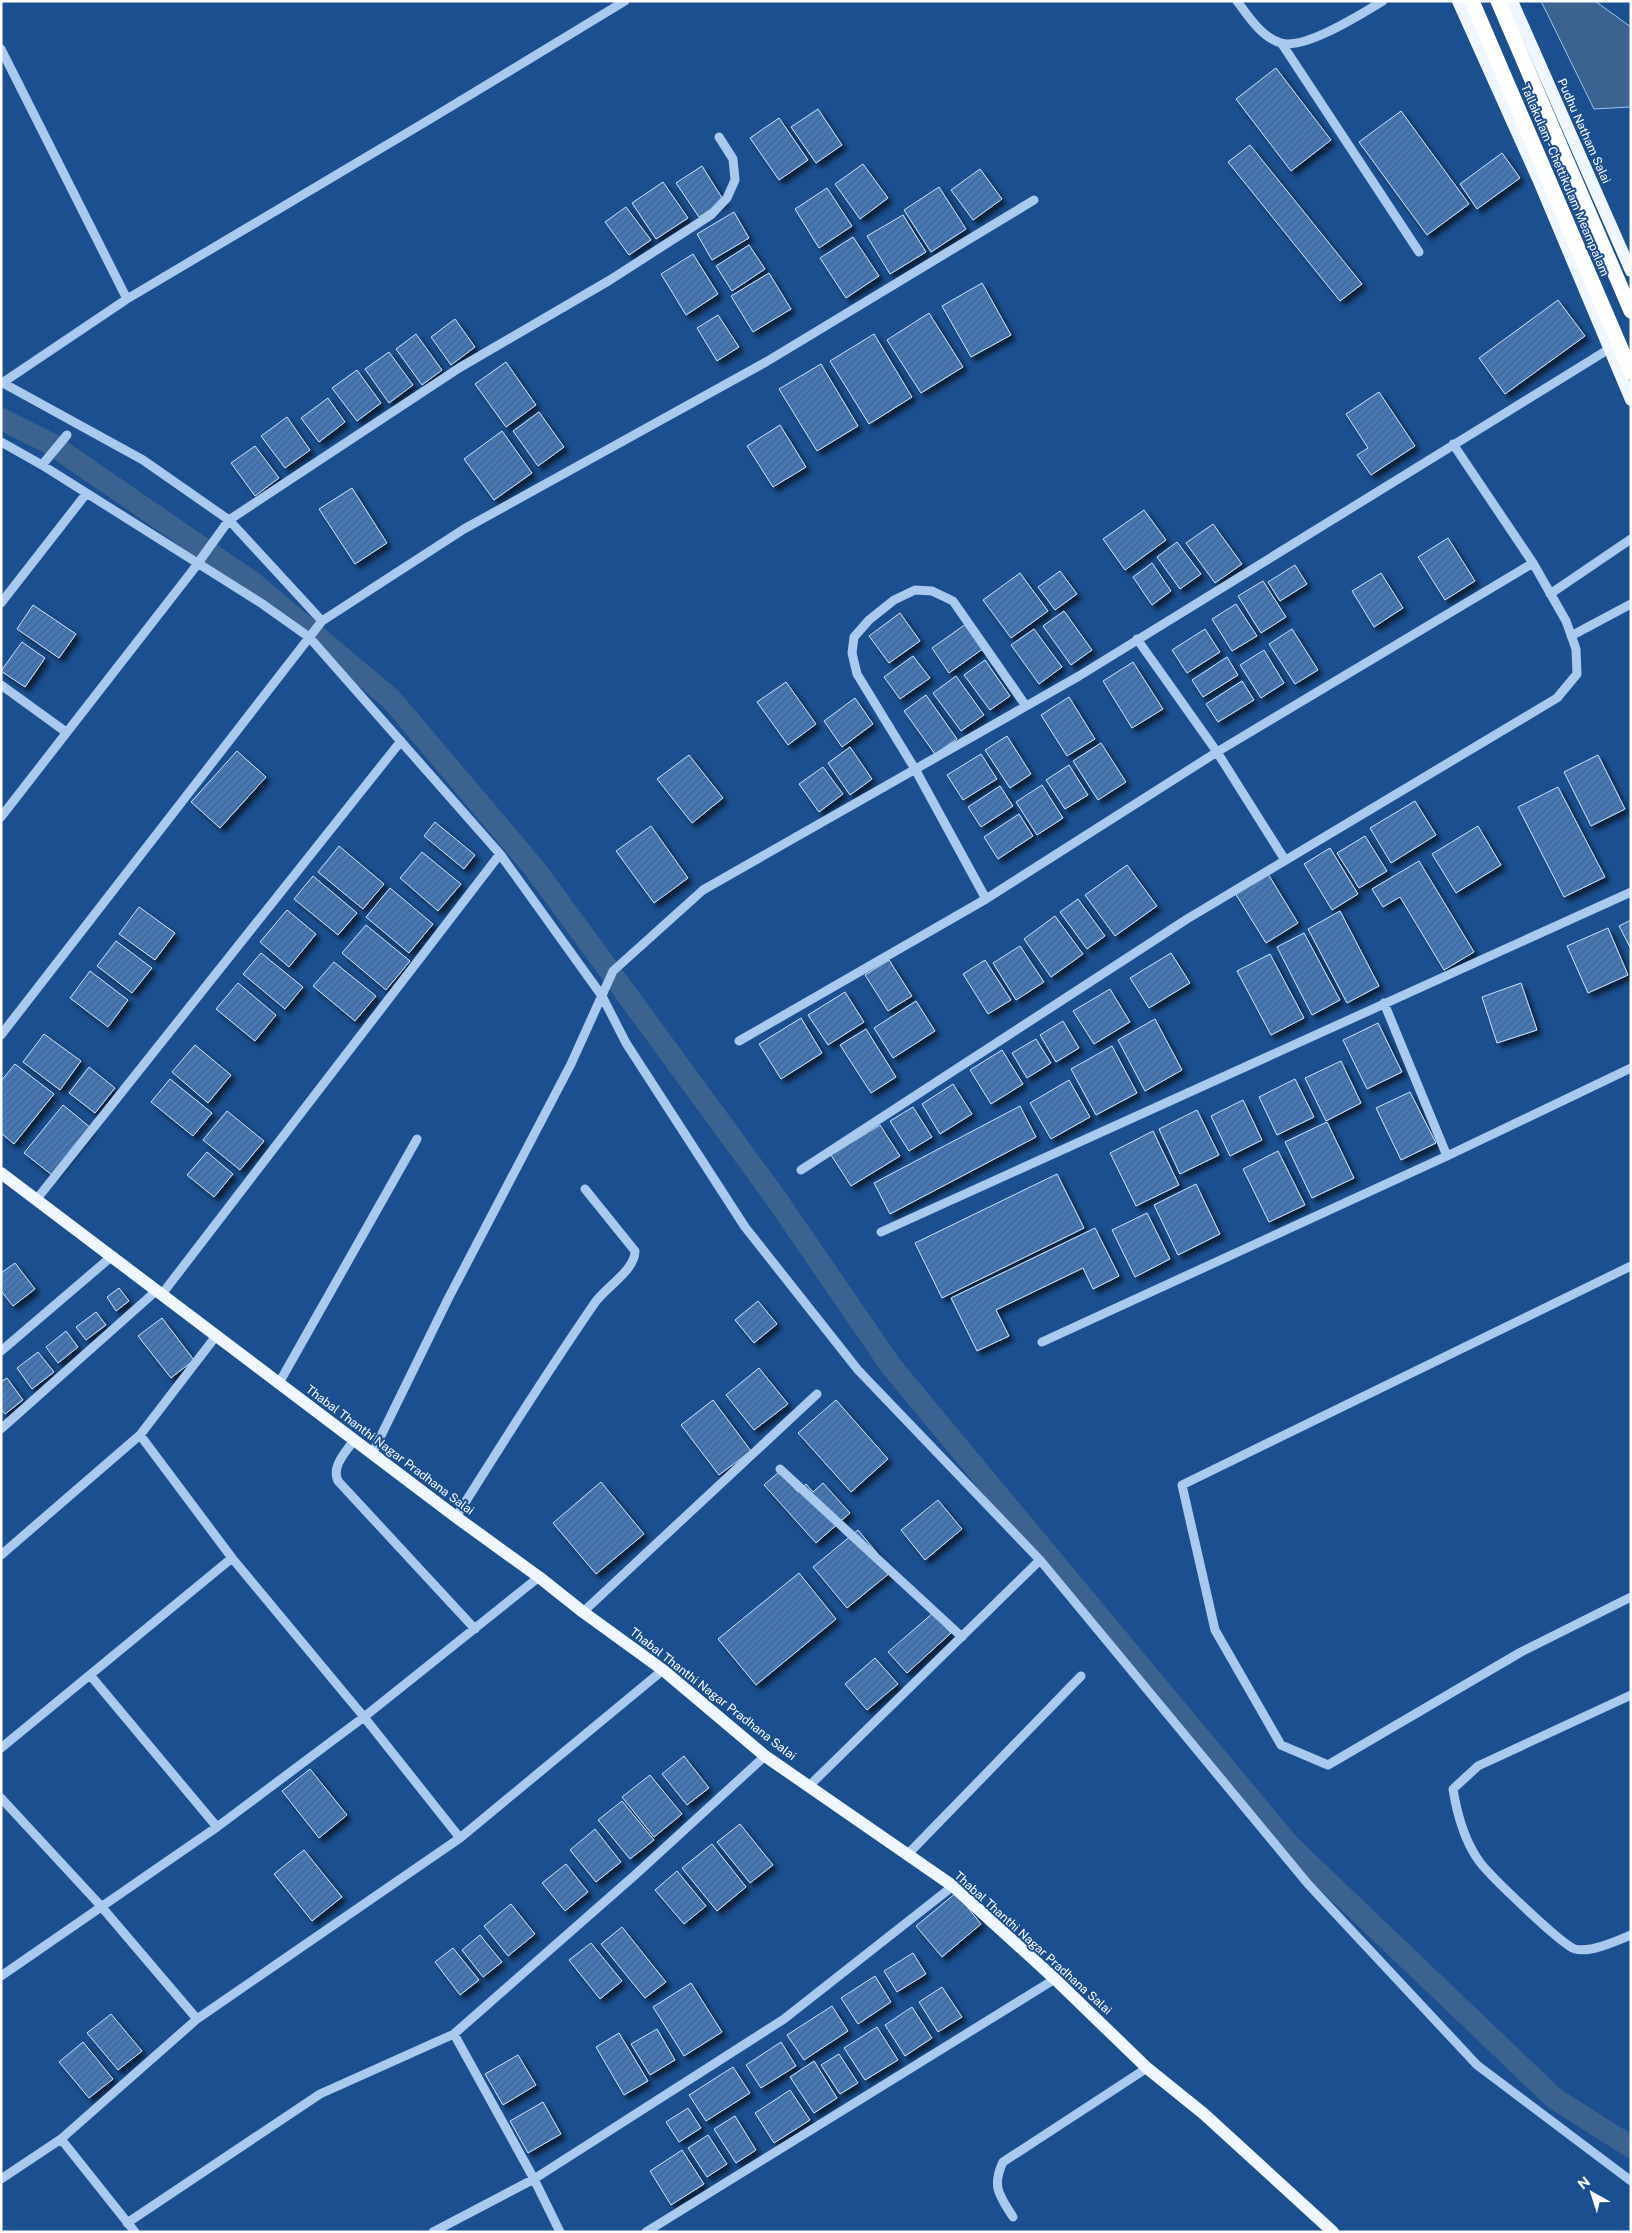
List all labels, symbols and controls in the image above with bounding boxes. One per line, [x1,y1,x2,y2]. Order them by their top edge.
street label: Pudhu Natham Salai [1555,76,1613,186]
street label: Tallakulam - Chettikulam Meampalam [1518,82,1612,278]
street label: Thabal Thanthi Nagar Pradhana Salai [303,1382,477,1518]
street label: Thabal Thanthi Nagar Pradhana Salai [627,1625,799,1763]
street label: Thabal Thanthi Nagar Pradhana Salai [952,1869,1115,2017]
north arrow [1567,2168,1617,2218]
text: N [1575,2173,1593,2193]

